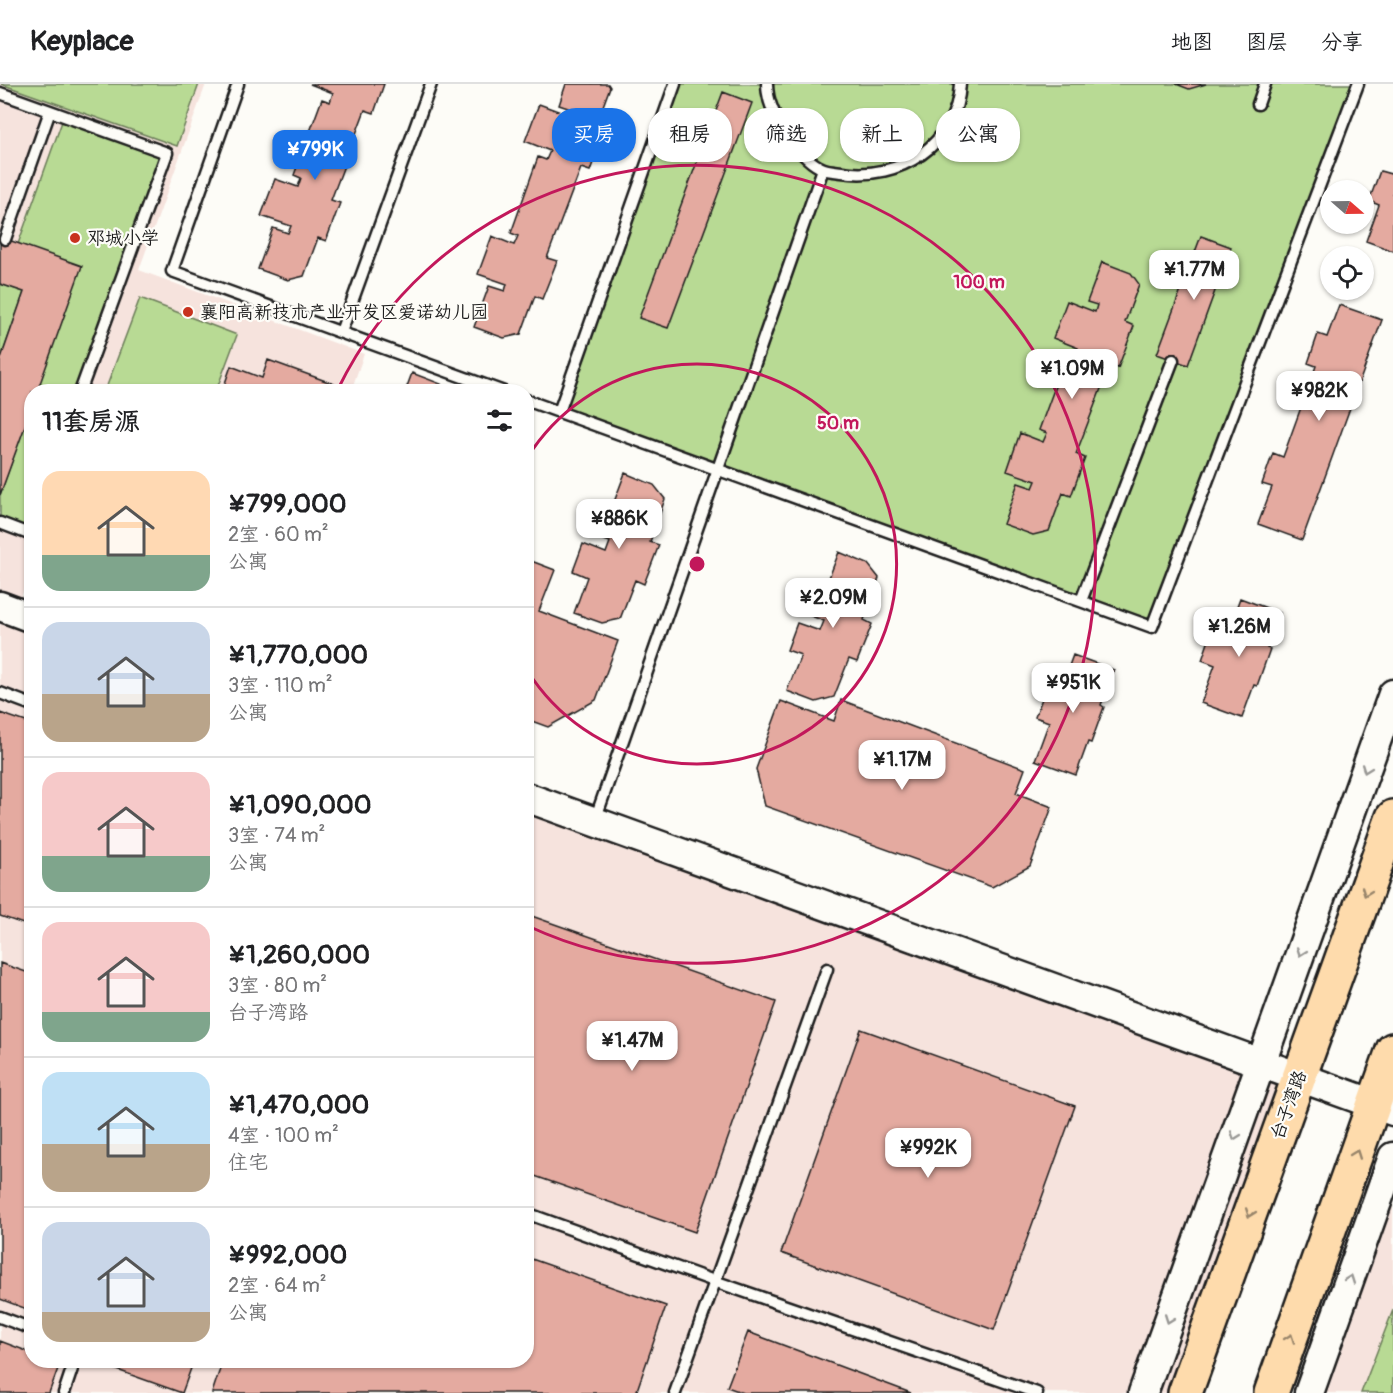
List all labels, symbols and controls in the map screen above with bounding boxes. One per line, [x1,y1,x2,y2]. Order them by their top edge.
text: Keyplace [30,24,134,59]
text: 地图 [1171,29,1213,56]
text: 图层 [1246,29,1288,56]
text: 分享 [1321,29,1363,56]
chip: 买房 [552,108,636,162]
chip: 租房 [648,108,732,162]
chip: 筛选 [744,108,828,162]
chip: 新上 [840,108,924,162]
chip: 公寓 [936,108,1020,162]
pin: ¥799K [273,130,357,181]
text: ¥799K [286,137,344,162]
north arrow [1320,180,1374,234]
map controls [1320,180,1374,300]
place label: 邓城小学 [87,227,159,250]
marker: 邓城小学 [68,231,82,245]
button: locate [1320,246,1374,300]
pin: ¥1.77M [1145,250,1243,301]
text: ¥1.77M [1163,257,1225,282]
text: 100 m [953,271,1005,294]
place label: 襄阳高新技术产业开发区爱诺幼儿园 [200,301,488,324]
marker: 襄阳高新技术产业开发区爱诺幼儿园 [181,305,195,319]
pin: ¥1.09M [1023,349,1121,400]
text: ¥1.09M [1040,356,1104,381]
pin: ¥982K [1277,371,1361,422]
text: ¥982K [1290,378,1348,403]
icon: filters [483,404,516,437]
text: 11套房源 [42,406,140,438]
text: 50 m [817,412,859,435]
text: ¥799,000 [228,488,346,520]
icon: home [90,495,162,567]
pin: ¥886K [577,499,661,550]
text: ¥886K [590,506,648,531]
text: 2室 · 60 m² [228,522,329,547]
text: 公寓 [228,549,268,574]
centre of rings [687,554,707,574]
pin: ¥2.09M [784,578,882,629]
text: ¥2.09M [799,585,867,610]
pin: ¥1.26M [1190,607,1288,658]
text: ¥1.26M [1207,614,1271,639]
text: ¥1,770,000 [228,639,368,671]
icon: home [90,646,162,718]
pin: ¥951K [1031,663,1115,714]
text: ¥951K [1046,670,1100,695]
text: 3室 · 110 m² [228,673,333,698]
text: 公寓 [228,700,268,725]
pin: ¥1.17M [853,740,951,791]
text: ¥1.17M [873,747,931,772]
one-way arrow [1361,763,1374,774]
text: ¥1,090,000 [228,789,372,821]
icon: home [90,796,162,868]
text: 3室 · 74 m² [228,823,325,848]
text: 公寓 [228,850,268,875]
one-way arrow [1361,886,1373,897]
text: ¥1,260,000 [228,939,370,971]
icon: home [90,946,162,1018]
one-way arrow [1295,947,1308,957]
text: 3室 · 80 m² [228,973,327,998]
text: 台子湾路 [228,1000,308,1025]
pin: ¥1.47M [583,1021,681,1072]
text: ¥1.47M [601,1028,663,1053]
street label: 台子湾路 [1266,1067,1312,1143]
text: ¥1,470,000 [228,1089,369,1121]
icon: home [90,1096,162,1168]
text: 4室 · 100 m² [228,1123,339,1148]
pin: ¥992K [886,1128,970,1179]
one-way arrow [1229,1130,1242,1141]
text: ¥992K [899,1135,957,1160]
one-way arrow [1348,1149,1361,1160]
text: 住宅 [228,1150,268,1175]
one-way arrow [1245,1207,1257,1218]
text: ¥992,000 [228,1239,347,1271]
icon: home [90,1246,162,1318]
text: 2室 · 64 m² [228,1273,327,1298]
one-way arrow [1342,1274,1355,1284]
text: 公寓 [228,1300,268,1325]
one-way arrow [1163,1314,1176,1324]
one-way arrow [1283,1333,1296,1344]

